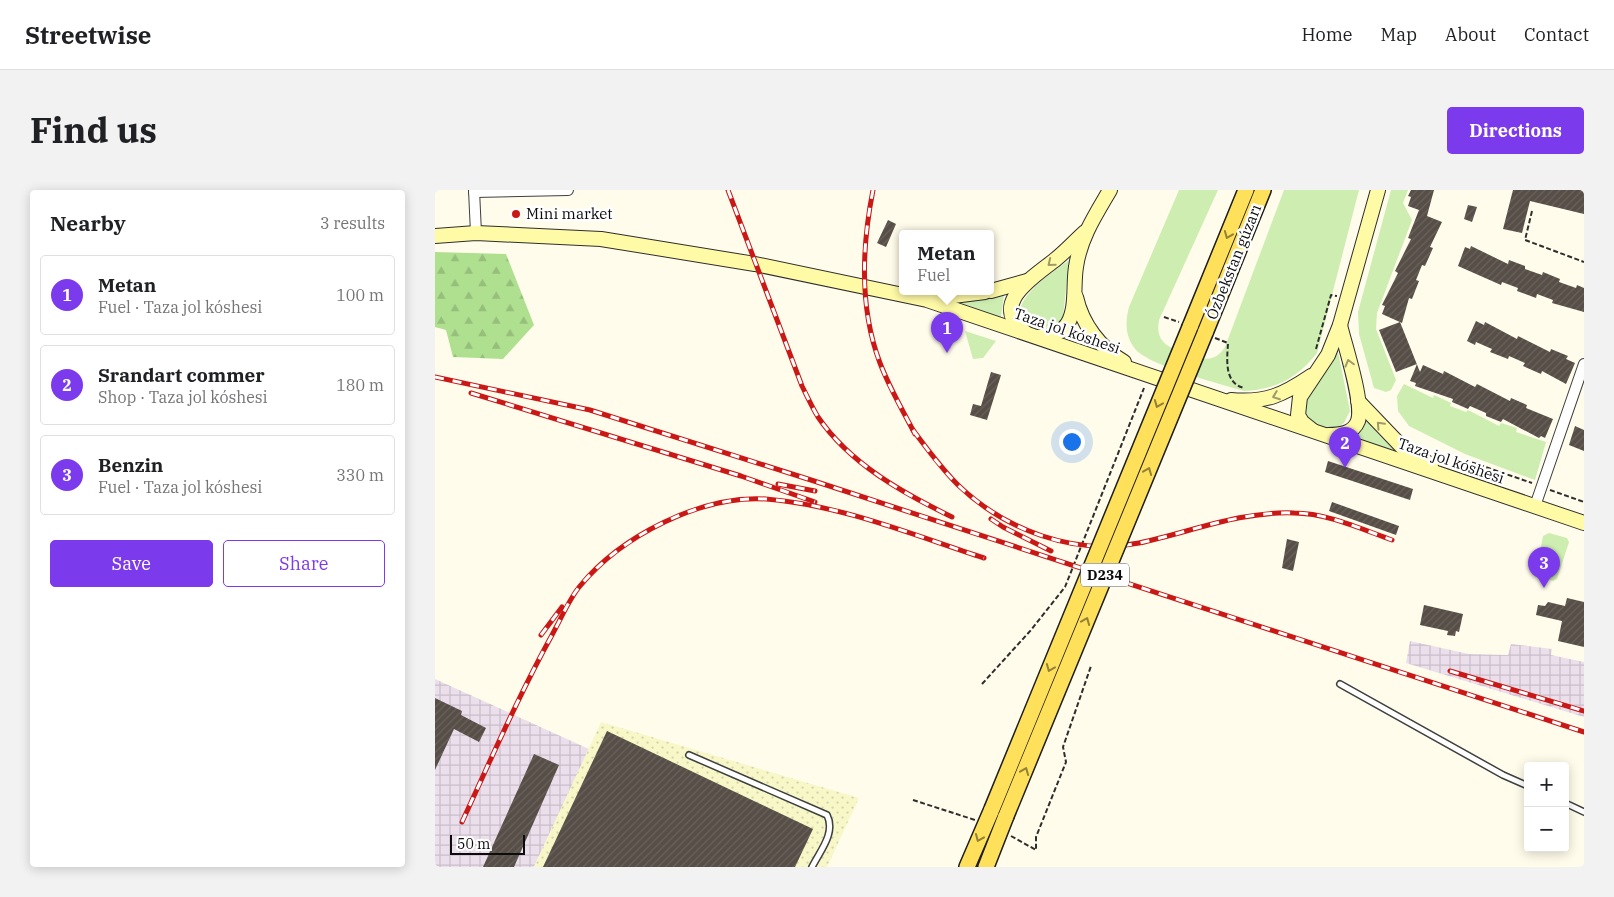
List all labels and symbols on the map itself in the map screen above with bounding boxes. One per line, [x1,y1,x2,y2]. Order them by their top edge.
street label: Ózbekstan gúzarı [1202,201,1265,322]
place label: Mini market [526,204,613,223]
marker: Mini market [510,208,522,220]
one-way arrow [1223,230,1234,239]
one-way arrow [1048,258,1057,266]
street label: Taza jol kóshesi [1011,303,1123,358]
pin: 1 [931,312,963,353]
one-way arrow [1344,358,1355,367]
one-way arrow [1272,390,1281,400]
one-way arrow [1154,399,1164,408]
one-way arrow [1377,421,1386,430]
pin: 2 [1329,427,1361,468]
your location [1059,429,1085,455]
street label: Taza jol kóshesi [1395,433,1507,488]
one-way arrow [1143,467,1153,475]
pin: 3 [1528,547,1560,588]
road number: D234 [1081,564,1129,586]
one-way arrow [1080,617,1091,626]
one-way arrow [1046,663,1056,672]
one-way arrow [1018,767,1029,776]
scale bar [450,832,525,855]
one-way arrow [975,833,986,842]

